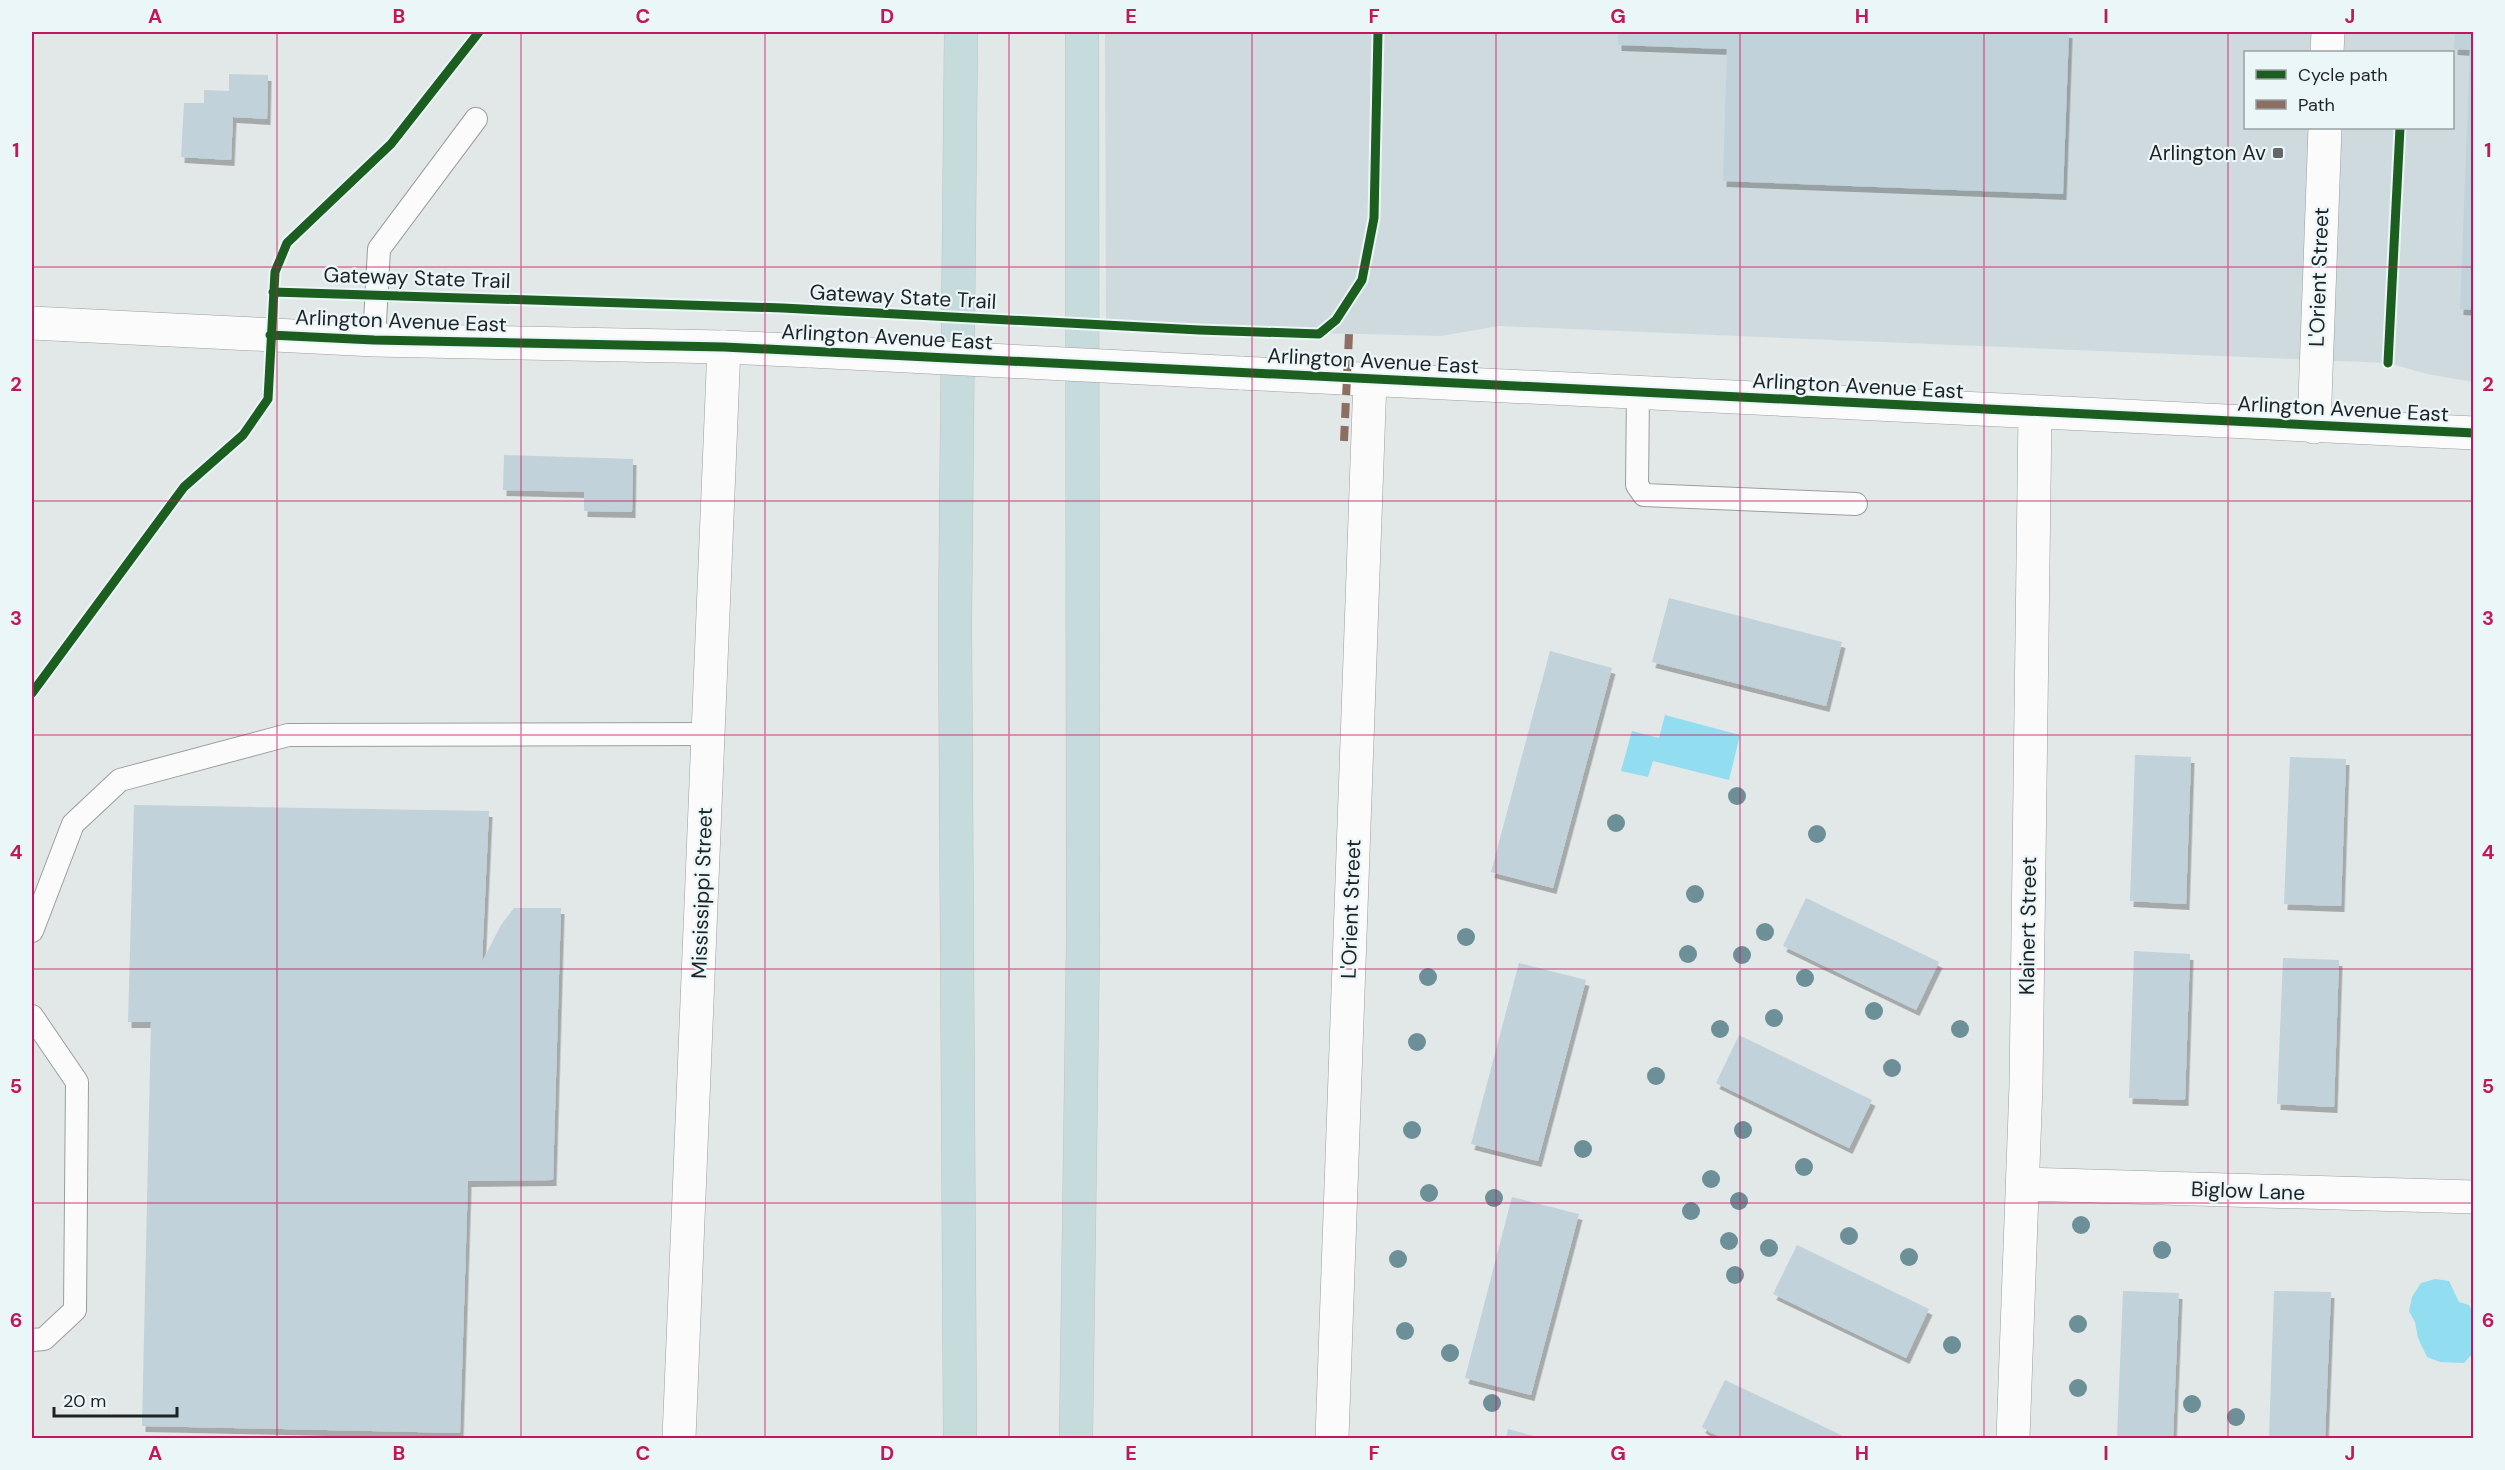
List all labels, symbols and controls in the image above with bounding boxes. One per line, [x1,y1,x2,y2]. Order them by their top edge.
text: A [148,3,162,29]
text: B [393,3,405,29]
text: C [636,3,650,29]
text: D [880,3,894,29]
text: E [1125,3,1137,29]
text: F [1368,3,1380,29]
text: G [1610,3,1626,29]
text: H [1855,3,1869,29]
text: I [2103,3,2109,29]
text: J [2345,3,2355,29]
legend [2244,51,2454,129]
text: Cycle path [2298,63,2388,87]
text: Path [2298,93,2335,117]
text: 1 [12,137,20,163]
text: 1 [2484,137,2492,163]
place label: Arlington Av [2149,139,2266,167]
marker: Arlington Av [2271,146,2285,160]
street label: L'Orient Street [2303,207,2335,347]
street label: Gateway State Trail [323,261,511,295]
street label: Gateway State Trail [809,278,997,316]
street label: Arlington Avenue East [295,303,507,339]
street label: Arlington Avenue East [781,317,993,357]
street label: Arlington Avenue East [1267,341,1479,381]
street label: Arlington Avenue East [1752,366,1964,406]
text: 2 [10,371,22,397]
text: 2 [2482,371,2494,397]
street label: Arlington Avenue East [2237,389,2449,429]
text: 3 [10,605,22,631]
text: 3 [2482,605,2494,631]
street label: Mississippi Street [685,807,719,979]
text: 4 [10,839,23,865]
street label: L'Orient Street [1335,839,1367,979]
text: 4 [2482,839,2495,865]
street label: Klainert Street [2013,857,2043,995]
text: 5 [10,1073,22,1099]
text: 5 [2482,1073,2494,1099]
street label: Biglow Lane [2190,1175,2306,1207]
text: 6 [10,1307,22,1333]
text: 6 [2482,1307,2494,1333]
scale bar [54,1380,177,1418]
text: 20 m [63,1389,106,1413]
text: A [148,1440,162,1466]
text: B [393,1440,405,1466]
text: C [636,1440,650,1466]
text: D [880,1440,894,1466]
text: E [1125,1440,1137,1466]
text: F [1368,1440,1380,1466]
text: G [1610,1440,1626,1466]
text: H [1855,1440,1869,1466]
text: I [2103,1440,2109,1466]
text: J [2345,1440,2355,1466]

